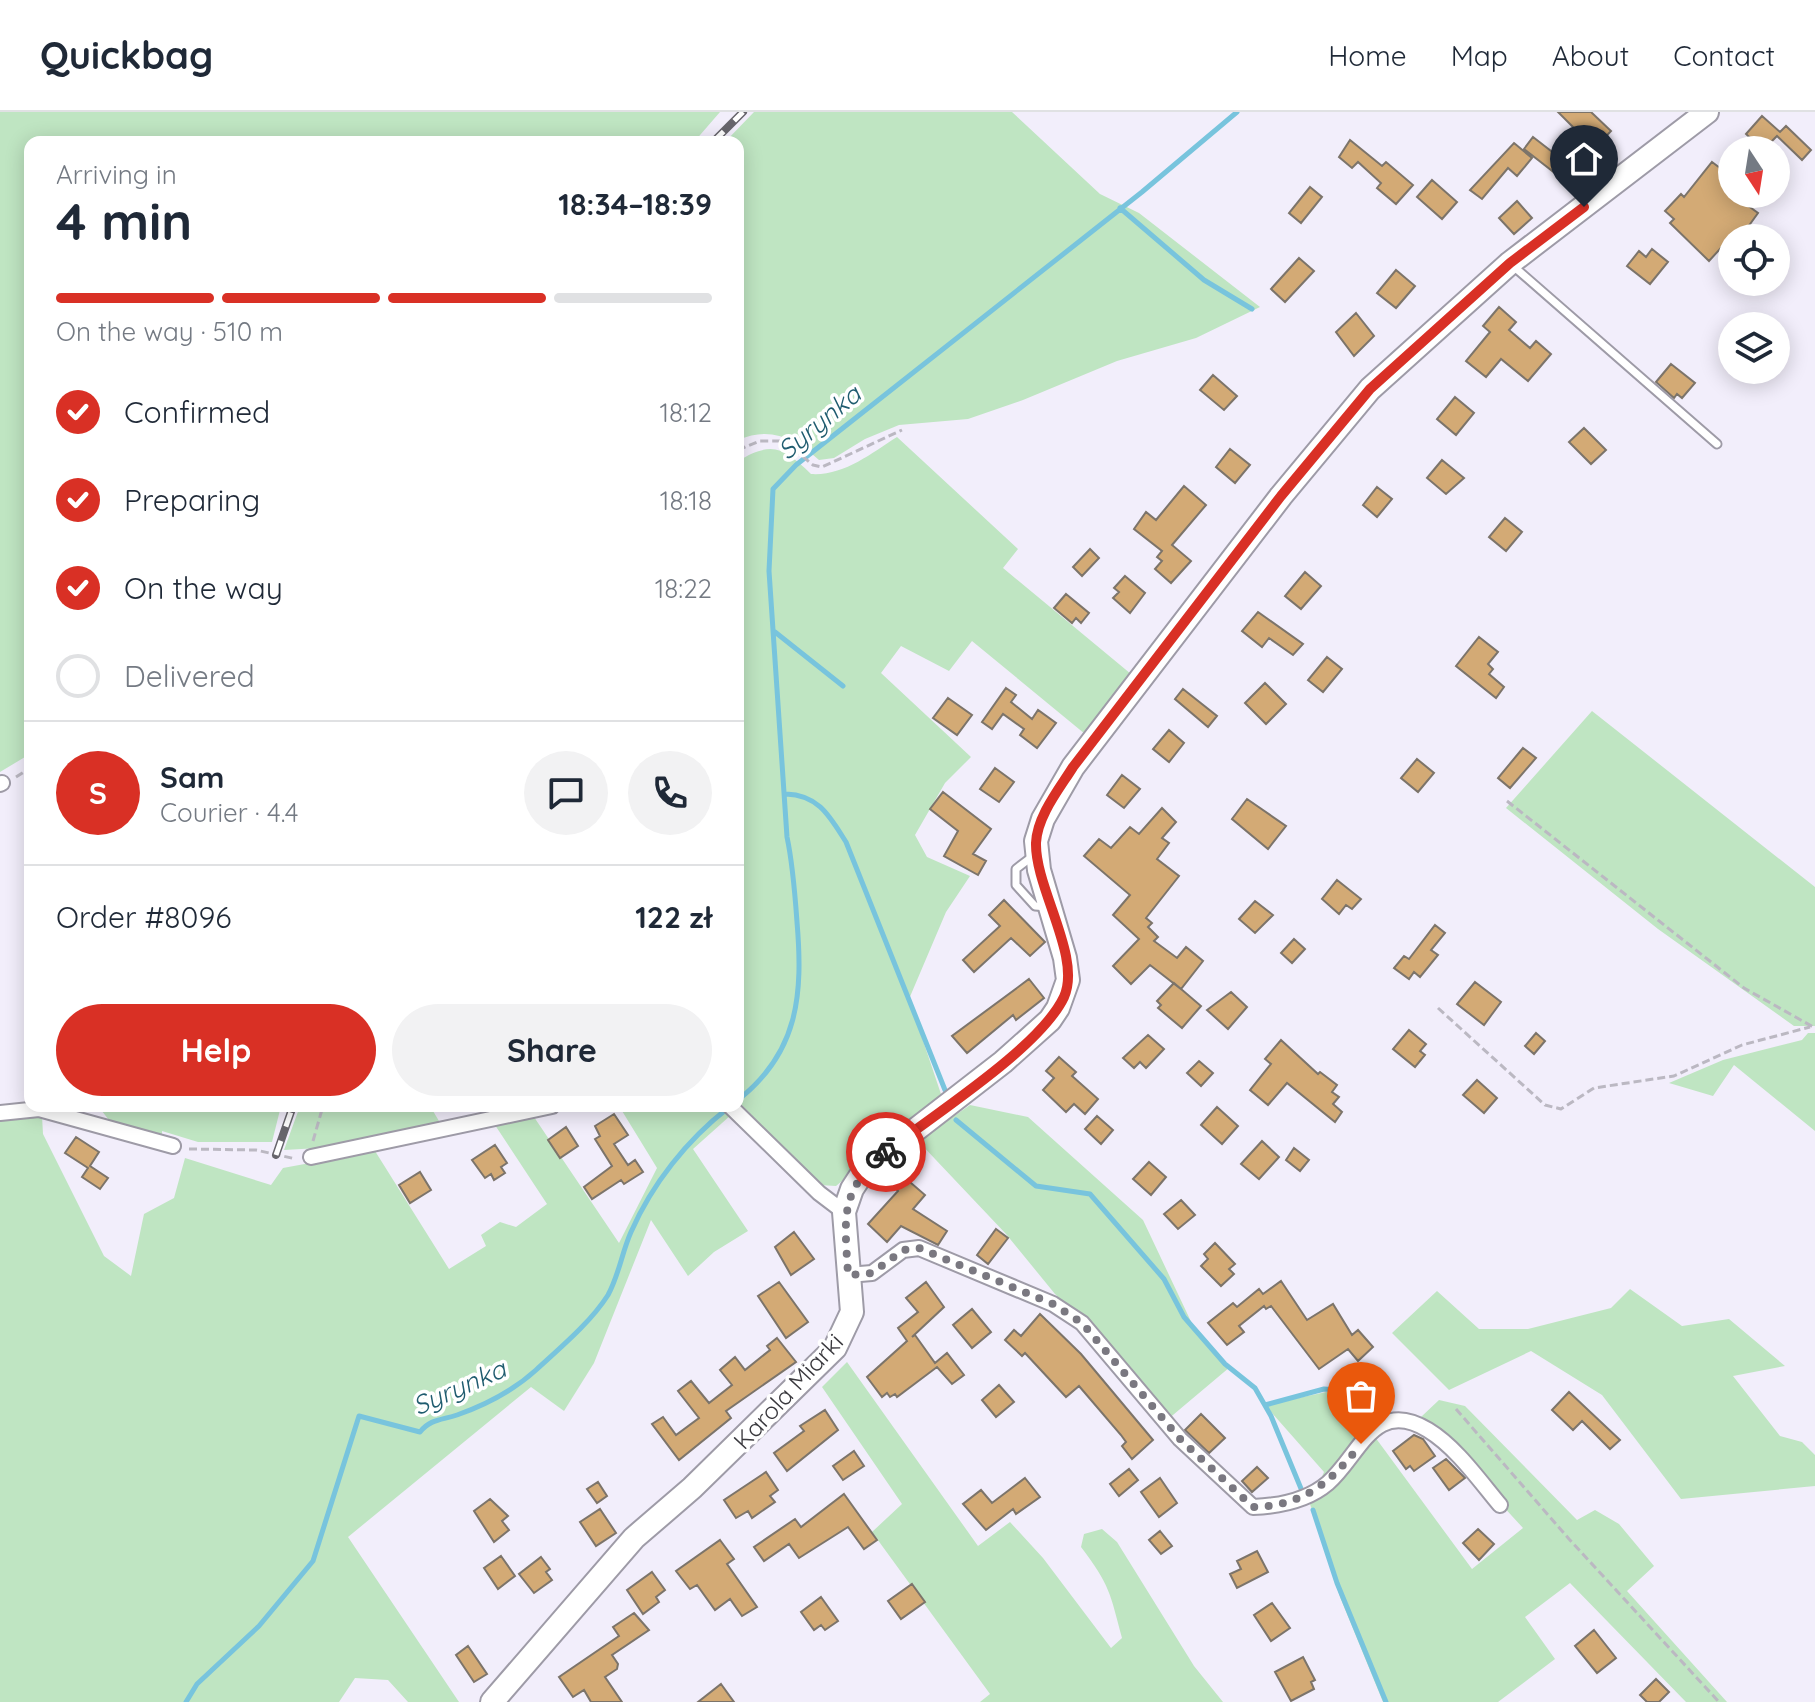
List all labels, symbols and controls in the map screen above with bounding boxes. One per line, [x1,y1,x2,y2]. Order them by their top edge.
text: Quickbag [40,31,213,79]
text: Home [1328,38,1407,73]
text: Map [1451,38,1508,73]
text: About [1552,38,1629,73]
text: Contact [1673,38,1775,73]
pin [1550,125,1618,207]
north arrow [1718,136,1790,208]
map controls [1718,136,1790,384]
icon: home [1562,137,1606,181]
text: Arriving in [56,158,177,191]
text: 18:34–18:39 [558,185,712,223]
text: 4 min [56,188,192,253]
button: locate [1718,224,1790,296]
button: layers [1718,312,1790,384]
text: On the way · 510 m [56,315,283,348]
water label: Syrynka [771,377,868,466]
icon: check [56,390,100,434]
text: Confirmed [124,393,270,431]
text: 18:12 [659,396,712,429]
icon: check [56,478,100,522]
text: Preparing [124,481,260,519]
text: 18:18 [660,484,712,517]
icon: check [56,566,100,610]
text: On the way [124,569,283,607]
text: 18:22 [655,572,712,605]
text: Delivered [124,657,255,695]
button: chat [524,751,608,835]
button: phone [628,751,712,835]
text: Sam [160,758,224,796]
text: S [89,774,107,812]
text: Courier · 4.4 [160,796,298,829]
text: Order #8096 [56,898,231,936]
text: 122 zł [635,898,712,936]
button: Help [56,1004,376,1096]
button: Share [392,1004,712,1096]
courier [846,1112,926,1192]
icon: bike [864,1130,908,1174]
street label: Karola Miarki [727,1327,849,1455]
water label: Syrynka [407,1351,512,1422]
pin [1327,1362,1395,1444]
icon: bag [1339,1374,1383,1418]

